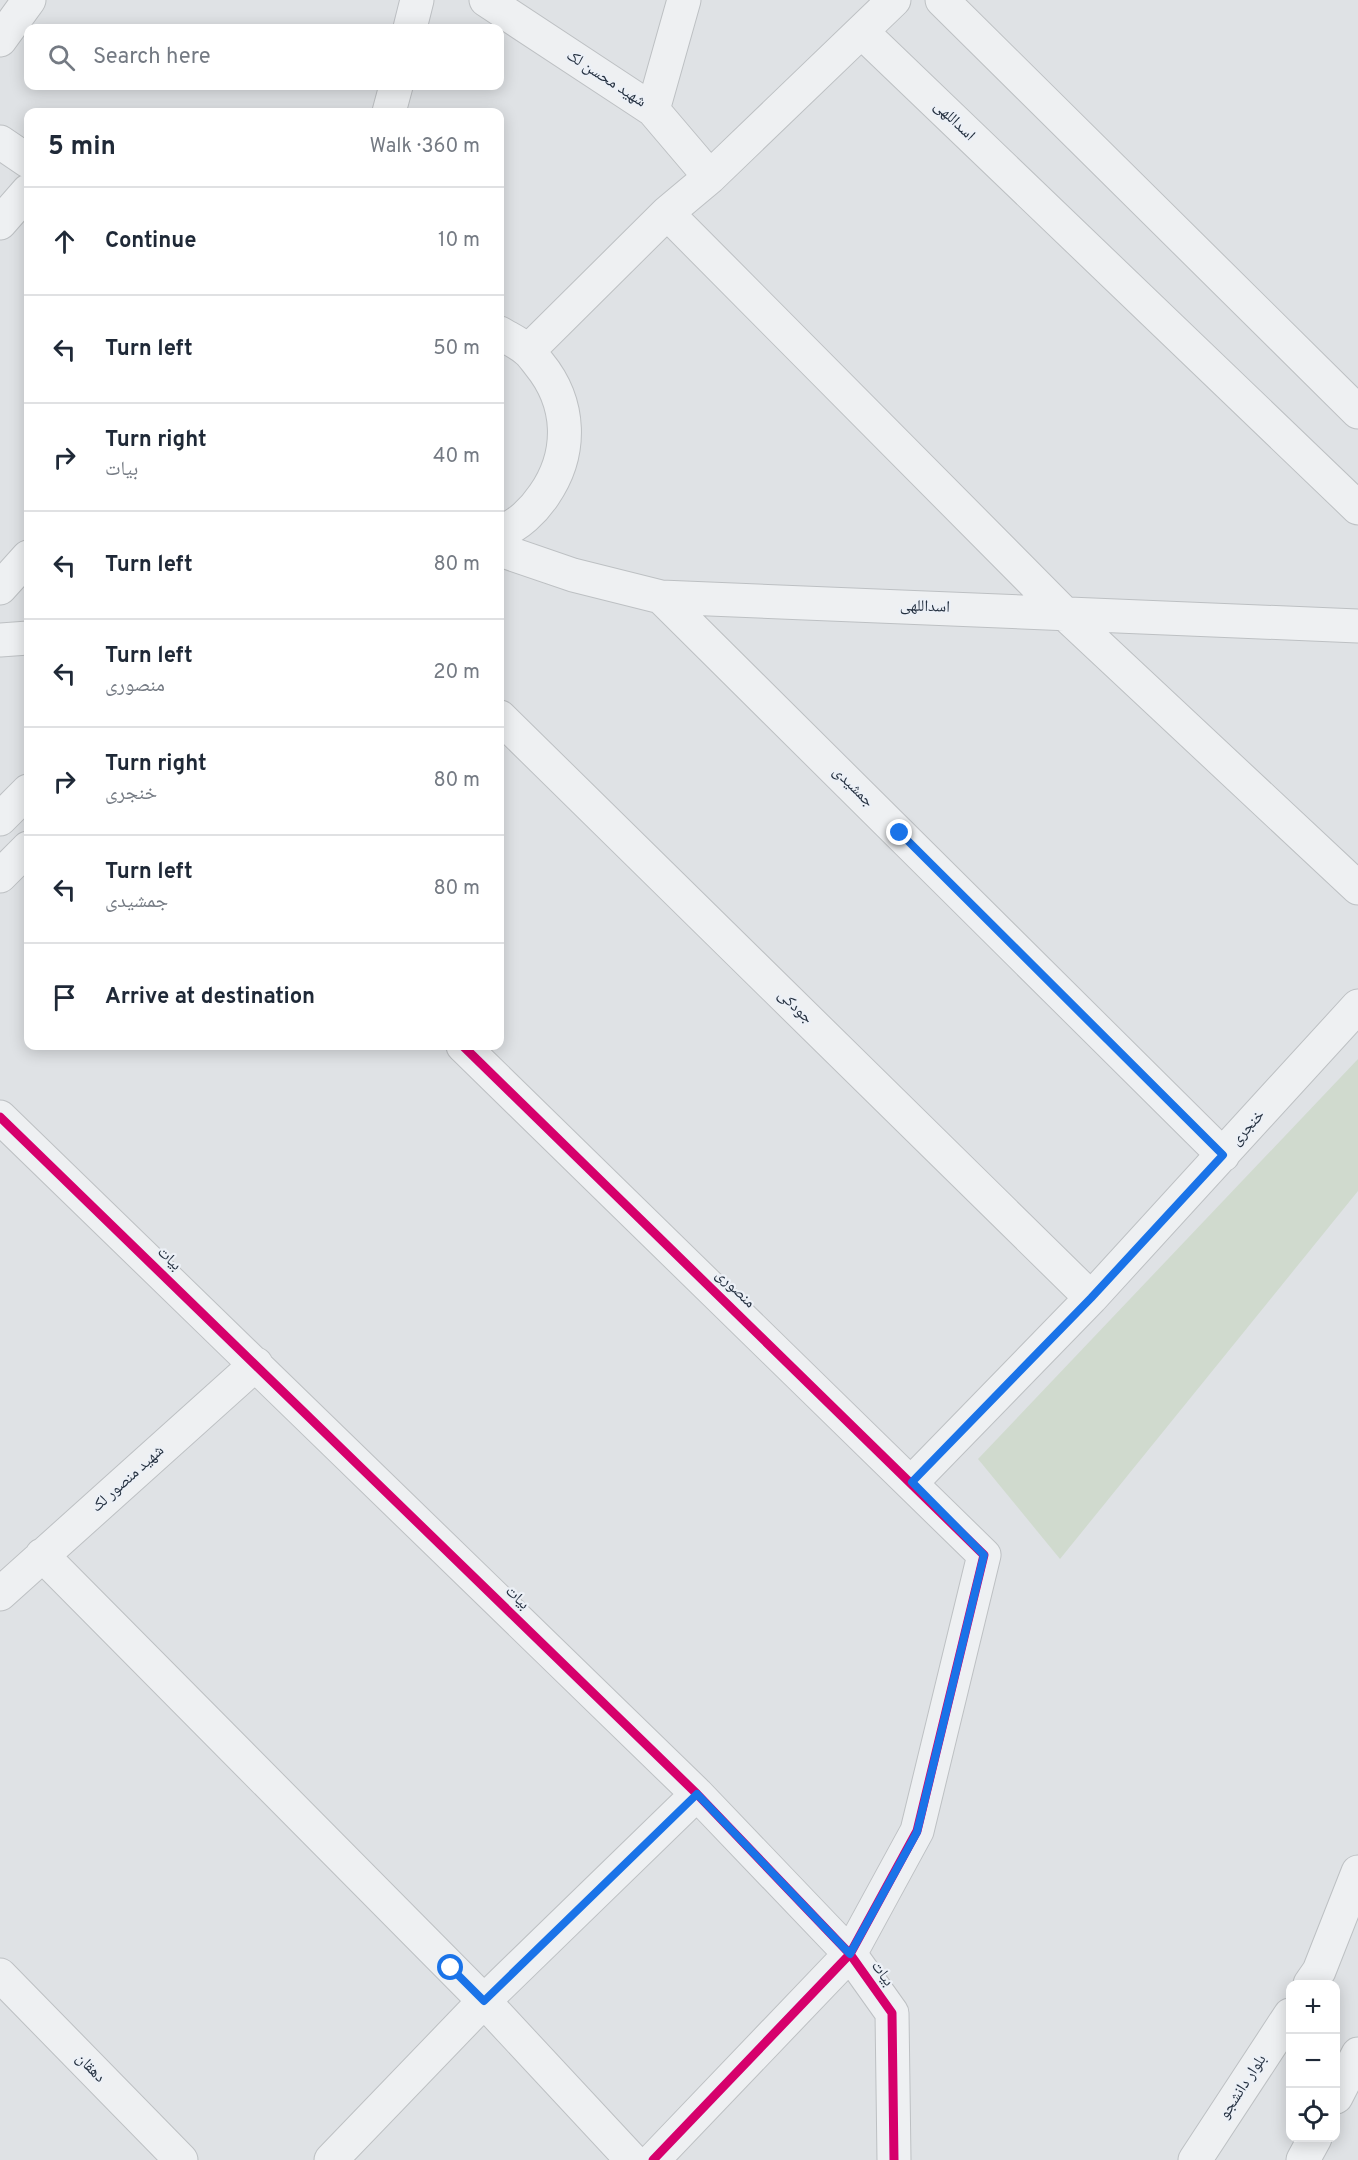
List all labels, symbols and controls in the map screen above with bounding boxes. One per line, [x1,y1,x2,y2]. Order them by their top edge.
search box [24,24,504,90]
icon: search [45,41,78,74]
text: Search here [93,44,211,71]
street label: شهید محسن لک [562,46,650,112]
street label: اسداللهی [929,96,979,146]
text: 5 min [48,131,116,164]
text: Walk · 360 m [369,134,480,160]
icon: ahead [48,225,81,258]
text: Continue [105,228,196,255]
text: 10 m [438,228,480,254]
icon: left [48,333,81,366]
text: Turn left [105,336,193,363]
text: 50 m [433,336,480,362]
text: Turn right [105,427,207,454]
icon: right [48,441,81,474]
text: 40 m [433,444,480,470]
text: بیات [105,457,138,483]
icon: left [48,549,81,582]
text: Turn left [105,552,193,579]
text: 80 m [434,552,480,578]
street label: اسداللهی [900,596,950,618]
text: Turn left [105,643,193,670]
icon: left [48,657,81,690]
text: 20 m [433,660,480,686]
text: منصوری [105,673,165,699]
text: Turn right [105,751,207,778]
street label: جمشیدی [828,762,878,812]
icon: right [48,765,81,798]
text: 80 m [434,768,480,794]
text: خنجری [105,781,157,807]
route end [886,819,912,845]
text: Turn left [105,859,193,886]
icon: left [48,873,81,906]
text: 80 m [434,876,480,902]
text: جمشیدی [105,889,168,915]
icon: arrive [48,981,81,1014]
text: Arrive at destination [105,984,315,1011]
street label: جودکی [773,985,817,1029]
street label: خنجری [1227,1106,1269,1150]
street label: بیات [152,1243,186,1275]
street label: منصوری [711,1265,759,1313]
street label: شهید منصور لک [87,1441,169,1517]
street label: بیات [500,1582,534,1614]
route start [437,1954,463,1980]
street label: بیات [866,1957,898,1991]
map controls [1286,1980,1340,2142]
button: + [1286,1980,1340,2034]
button: − [1286,2034,1340,2088]
street label: دهقان [71,2049,109,2087]
street label: بلوار دانشجو [1215,2051,1271,2123]
button: locate [1286,2088,1340,2142]

